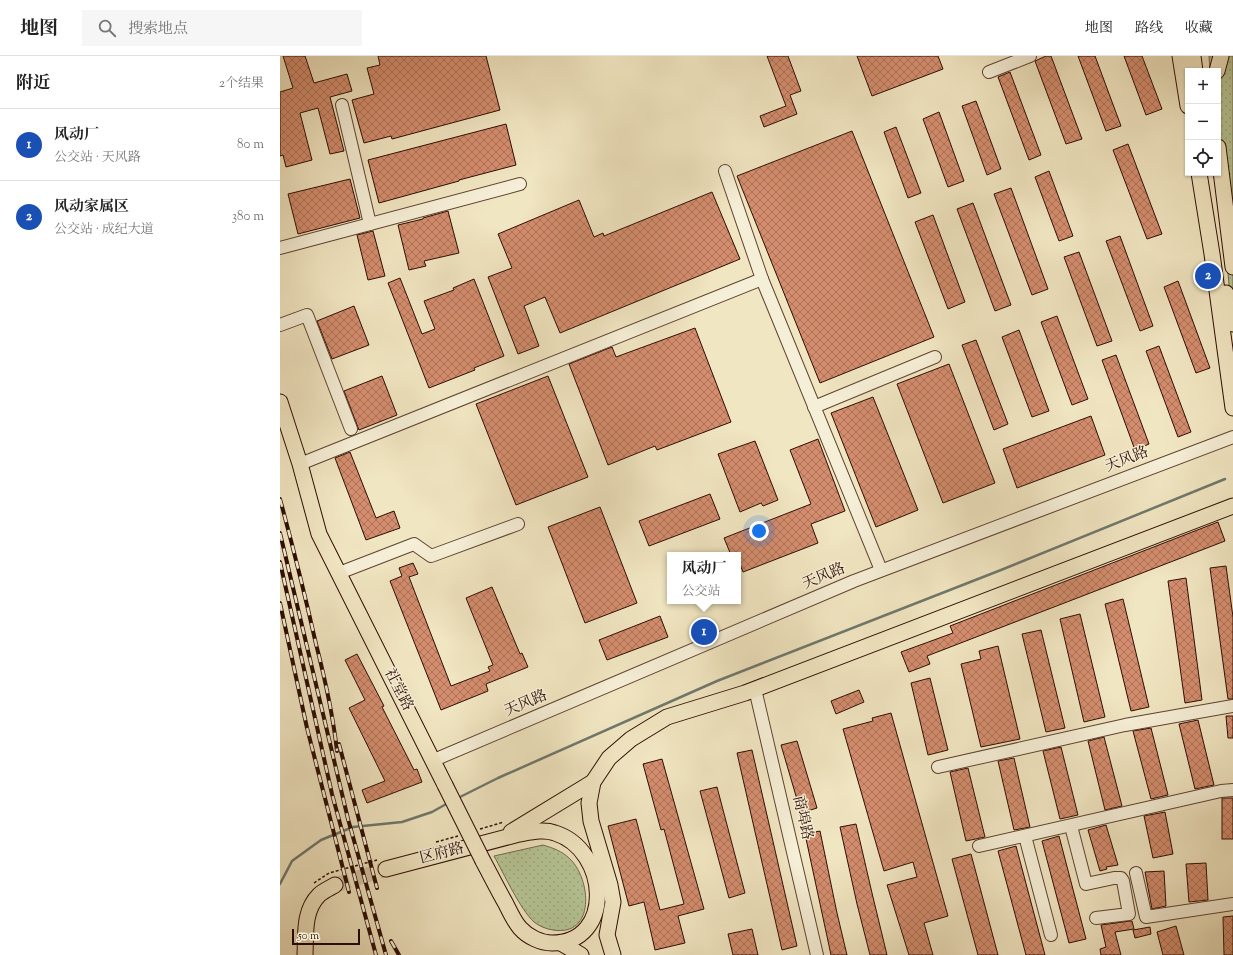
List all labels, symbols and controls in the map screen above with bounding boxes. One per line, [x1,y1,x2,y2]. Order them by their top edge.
search box [82,10,362,46]
text: 地图 [20,16,58,43]
icon: search [96,17,118,39]
text: 搜索地点 [128,19,188,40]
text: 地图 [1085,19,1113,39]
text: 路线 [1135,19,1163,39]
text: 收藏 [1185,19,1213,39]
map controls [1185,68,1221,176]
button: + [1185,68,1221,104]
text: 附近 [16,72,50,96]
text: 2个结果 [219,75,264,93]
button: − [1185,104,1221,140]
text: 风动厂 [54,125,99,146]
text: 1 [27,136,31,154]
text: 80 m [237,136,264,154]
button: locate [1185,140,1221,176]
text: 公交站 · 天风路 [54,149,141,167]
text: 风动家属区 [54,197,129,218]
text: 2 [26,208,32,226]
text: 380 m [232,208,264,226]
text: 公交站 · 成纪大道 [54,221,154,239]
pin: 2 [1195,261,1221,291]
street label: 天风路 [1102,442,1152,478]
your location [749,521,769,541]
popup [667,552,741,604]
text: 风动厂 [681,559,727,580]
street label: 天风路 [799,559,849,595]
text: 公交站 [681,583,721,601]
pin: 1 [691,617,717,647]
street label: 社堂路 [378,665,418,715]
street label: 天风路 [501,686,551,722]
street label: 商埠路 [787,794,817,842]
street label: 区府路 [418,838,466,870]
scale bar [292,927,360,946]
text: 50 m [298,928,319,944]

